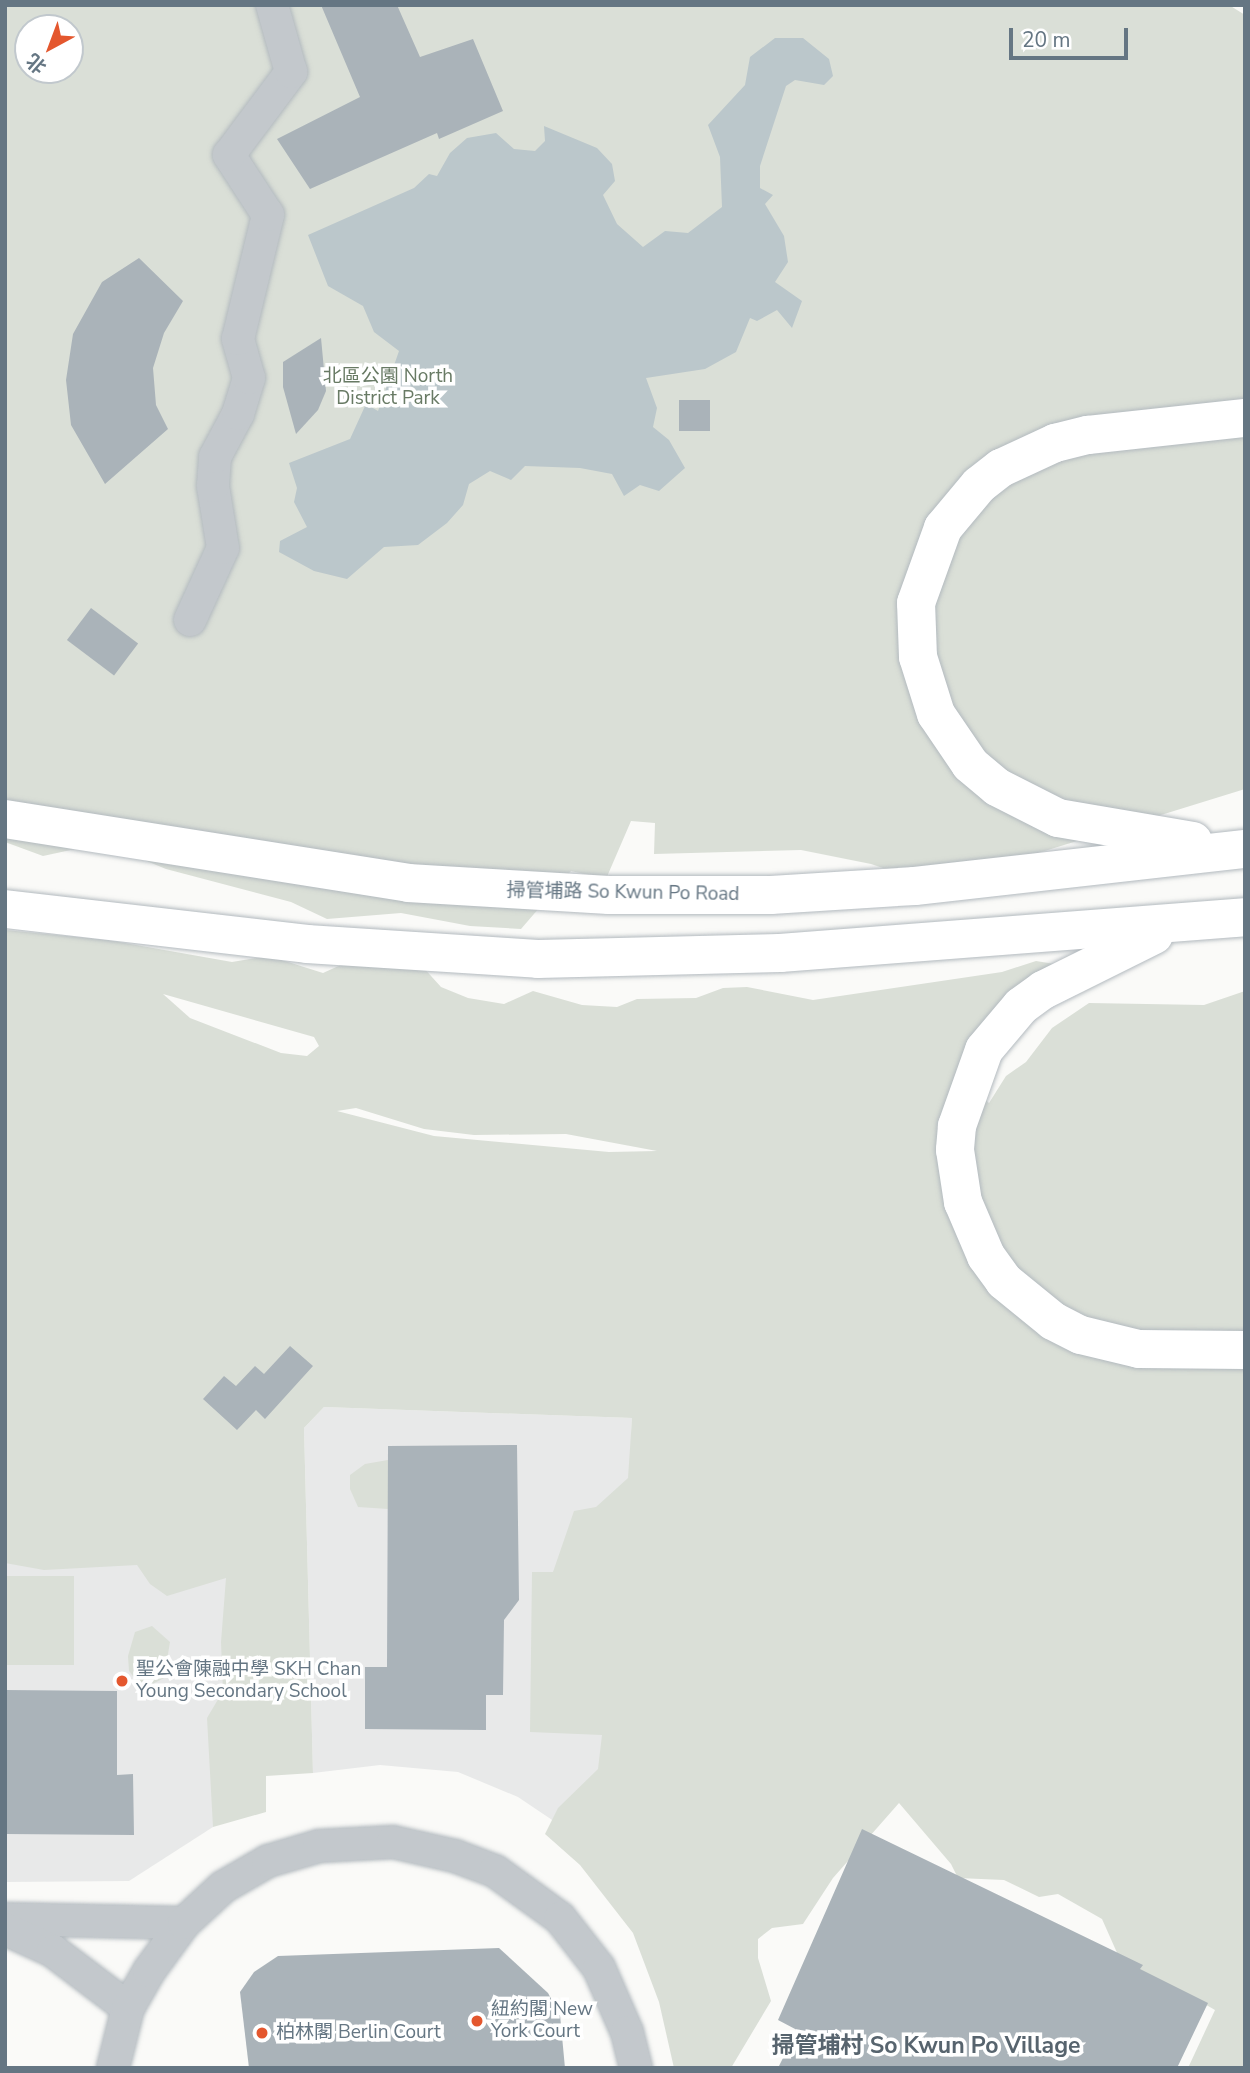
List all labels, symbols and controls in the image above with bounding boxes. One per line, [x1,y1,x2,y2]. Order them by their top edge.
north arrow [14,14,84,84]
scale bar [1012,14,1131,58]
text: 20 m [1022,26,1071,54]
text: 北 [21,47,52,79]
park label: 北區公園 North District Park [323,366,453,410]
street label: 掃管埔路 So Kwun Po Road [506,880,740,906]
place label: 聖公會陳融中學 SKH Chan Young Secondary School [136,1659,361,1703]
marker: 聖公會陳融中學 SKH Chan Young Secondary School [114,1673,130,1689]
place label: 紐約閣 New York Court [491,1999,593,2043]
marker: 紐約閣 New York Court [469,2013,485,2029]
place label: 柏林閣 Berlin Court [276,2022,441,2044]
marker: 柏林閣 Berlin Court [254,2025,270,2041]
district label: 掃管埔村 So Kwun Po Village [771,2032,1081,2060]

